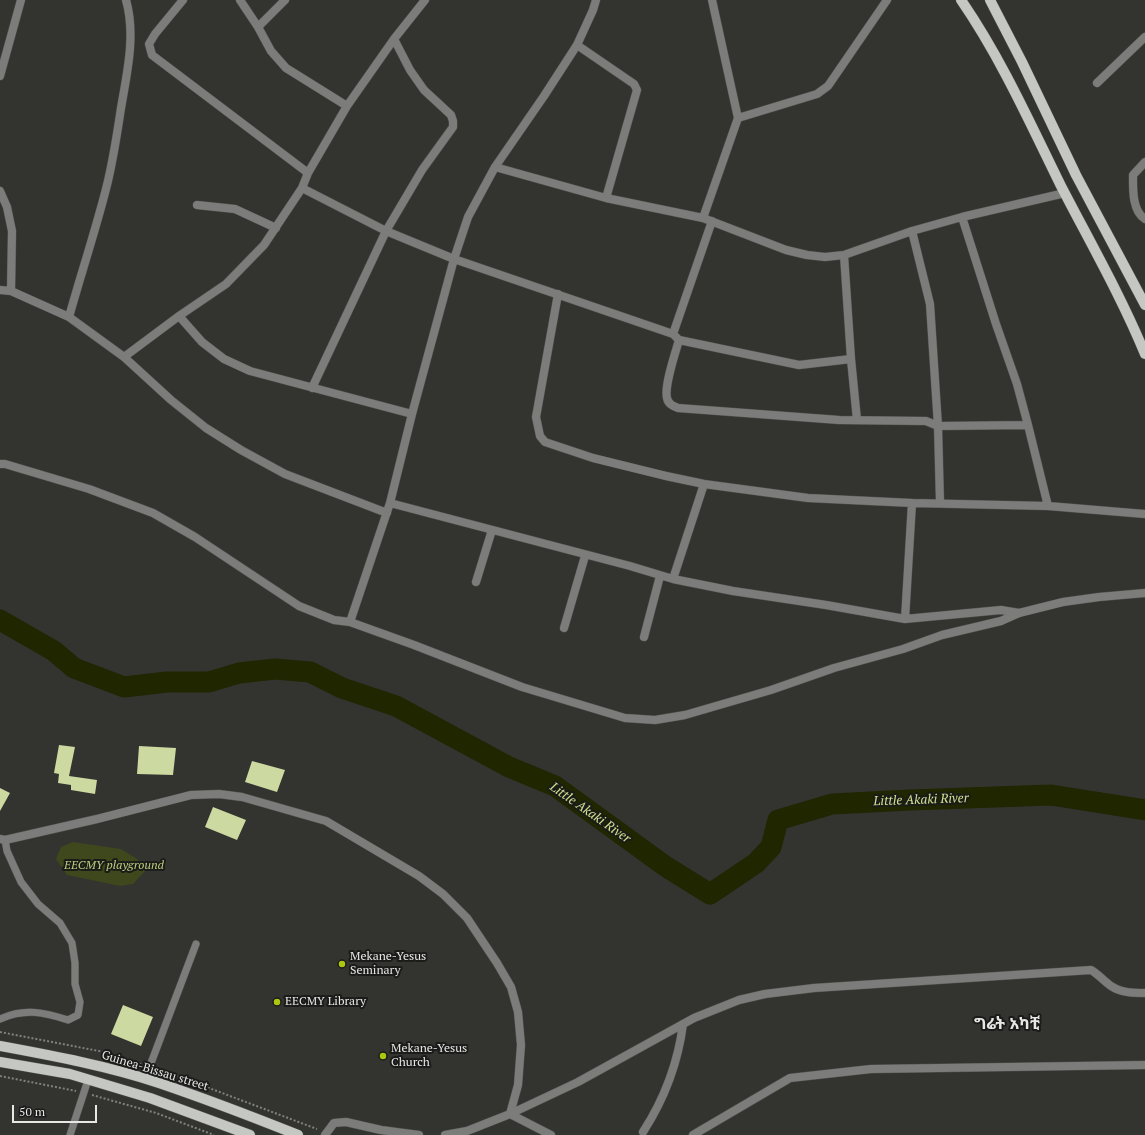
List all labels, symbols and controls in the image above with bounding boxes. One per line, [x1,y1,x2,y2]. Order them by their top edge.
water label: Little Akaki River [547,779,633,847]
water label: Little Akaki River [873,791,969,809]
park label: EECMY playground [64,859,164,873]
place label: Mekane-Yesus Seminary [350,950,426,978]
marker: Mekane-Yesus Seminary [337,959,347,969]
place label: EECMY Library [285,995,366,1009]
marker: EECMY Library [272,997,282,1007]
district label: ግሬት አካቺ [974,1014,1040,1034]
place label: Mekane-Yesus Church [391,1042,467,1070]
street label: Guinea-Bissau street [100,1048,210,1094]
marker: Mekane-Yesus Church [378,1051,388,1061]
scale bar [14,1097,99,1123]
text: 50 m [19,1104,45,1119]

